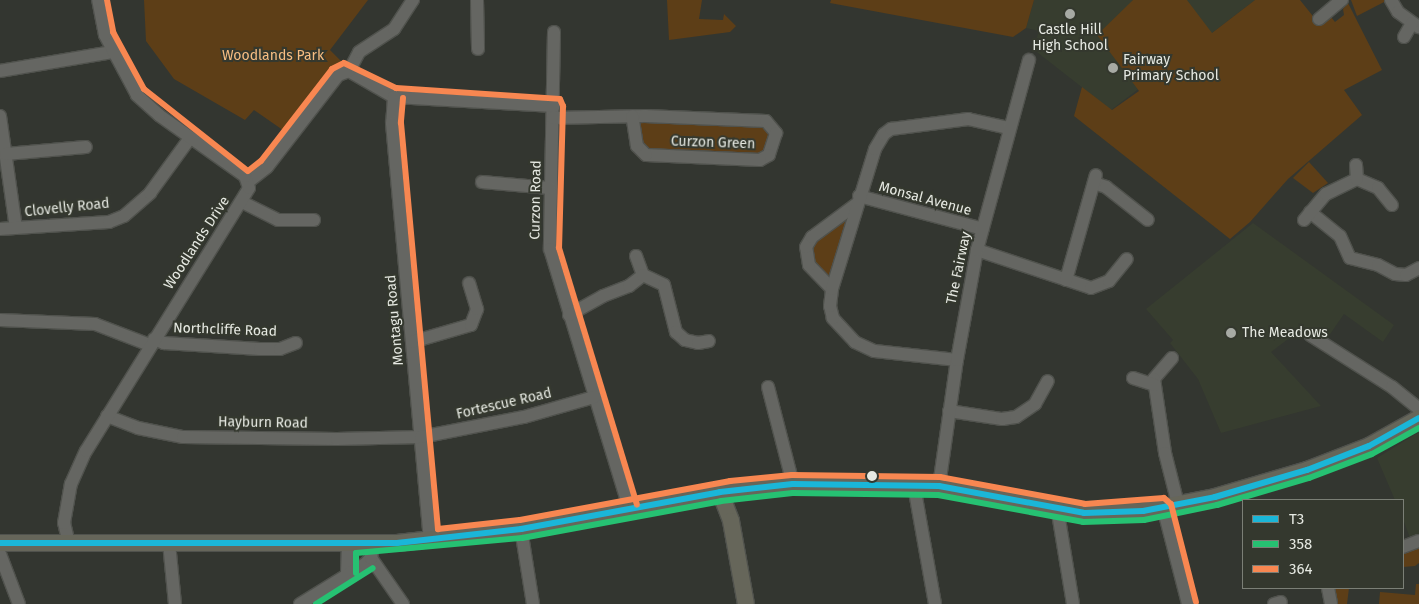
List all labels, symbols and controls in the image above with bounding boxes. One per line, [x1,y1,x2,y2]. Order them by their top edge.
marker: Castle Hill High School [1064,8,1076,20]
place label: Castle Hill High School [1032,22,1108,54]
park label: Woodlands Park [222,48,324,64]
place label: Fairway Primary School [1123,52,1219,84]
marker: Fairway Primary School [1107,62,1119,74]
street label: Curzon Green [671,133,755,153]
street label: Curzon Road [527,160,545,240]
street label: Monsal Avenue [877,179,973,219]
street label: Woodlands Drive [161,193,233,293]
street label: Clovelly Road [24,195,110,221]
street label: The Fairway [943,230,975,306]
street label: Montagu Road [383,274,407,366]
street label: Northcliffe Road [173,320,277,340]
place label: The Meadows [1242,325,1328,341]
marker: The Meadows [1224,326,1238,340]
street label: Fortescue Road [455,385,553,423]
street label: Hayburn Road [218,414,308,432]
unlabelled marker [867,471,877,481]
legend [1242,499,1404,589]
text: T3 [1289,510,1304,528]
text: 358 [1289,535,1312,553]
text: 364 [1289,560,1312,578]

